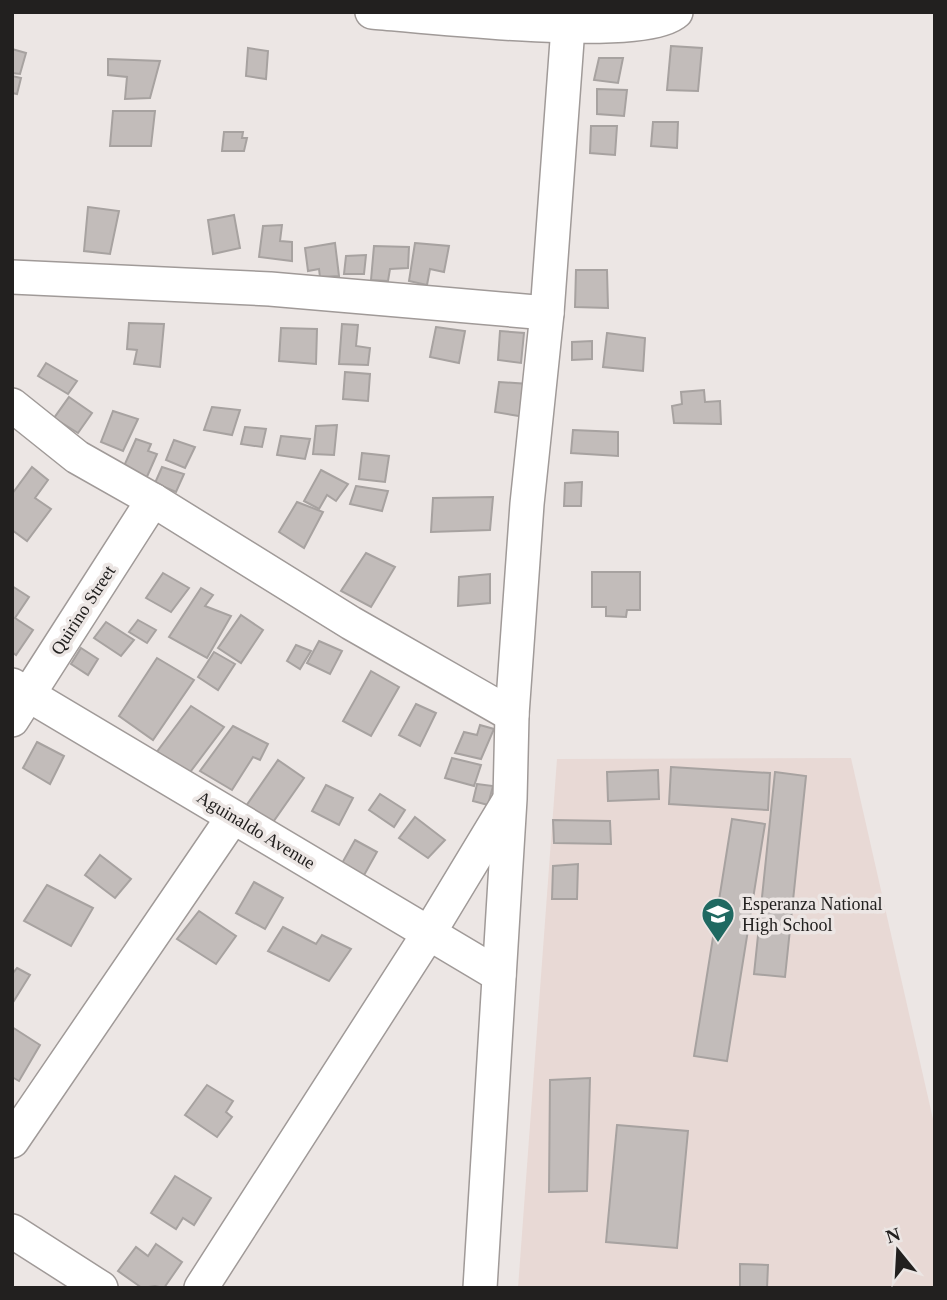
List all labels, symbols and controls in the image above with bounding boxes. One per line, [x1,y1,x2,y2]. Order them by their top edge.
street label: Quirino Street [47,562,119,658]
street label: Aguinaldo Avenue [193,787,319,873]
place label: Esperanza National High School [742,894,882,935]
school or university icon: Esperanza National High School [699,895,737,944]
north arrow [863,1216,933,1286]
text: N [883,1223,903,1247]

